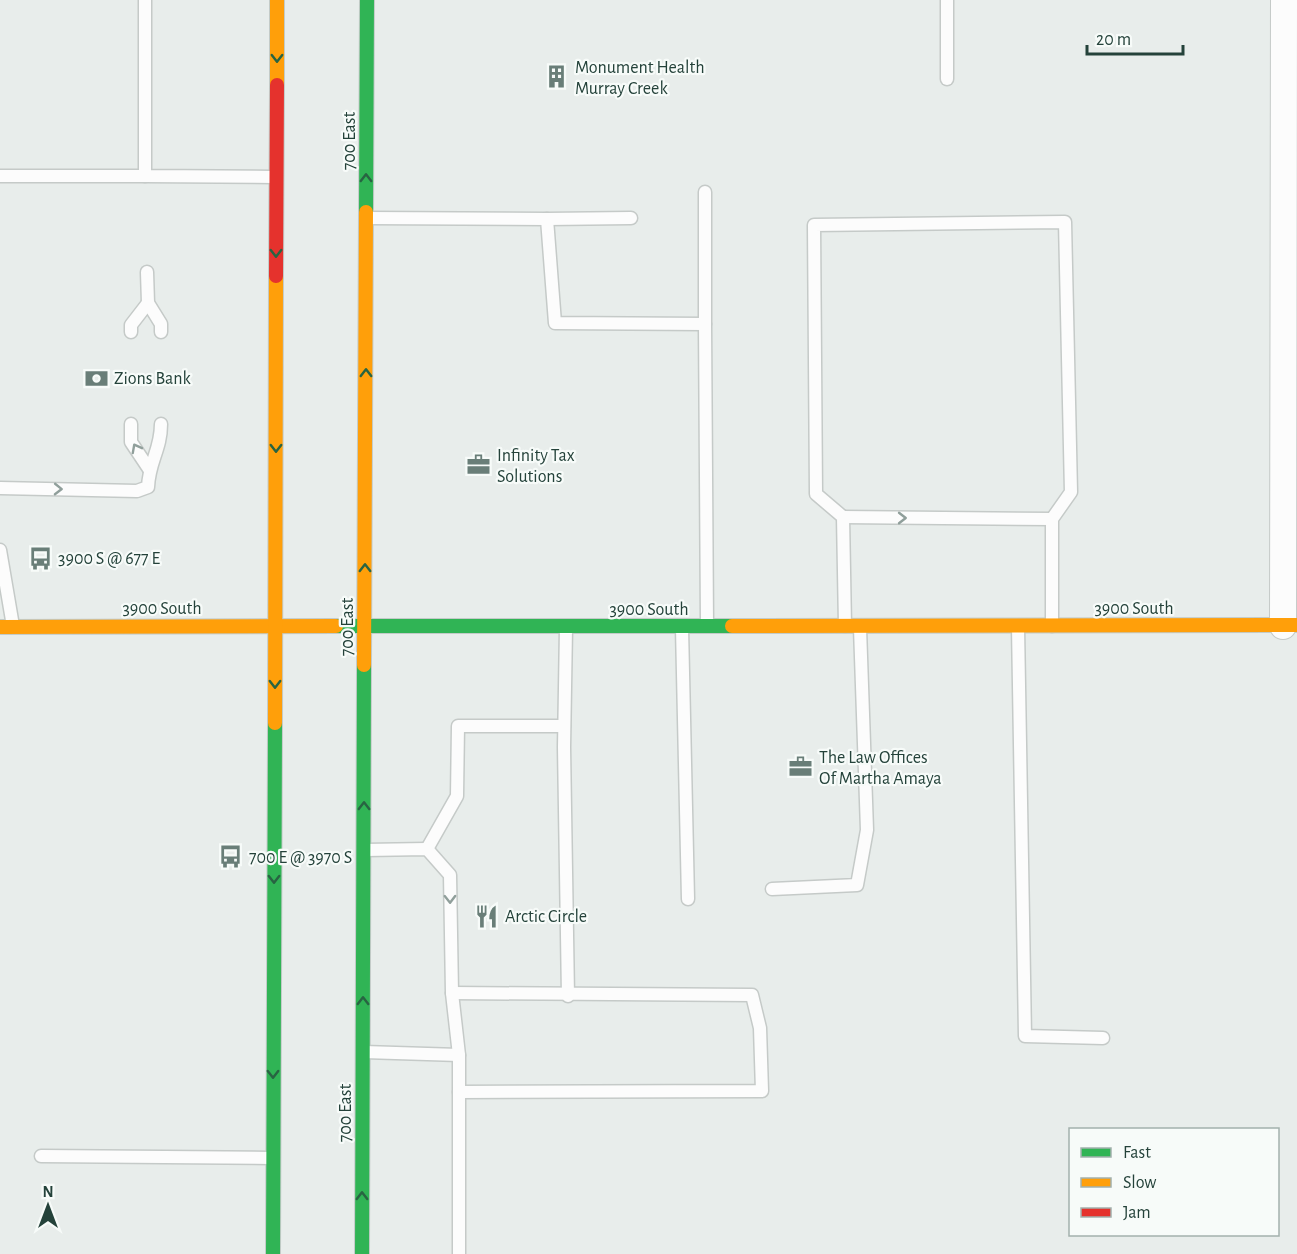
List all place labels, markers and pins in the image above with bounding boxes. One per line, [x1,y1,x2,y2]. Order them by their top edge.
place label: Monument Health Murray Creek [575,59,705,98]
building icon: Monument Health Murray Creek [544,64,570,90]
bank icon: Zions Bank [83,365,109,391]
place label: Zions Bank [114,370,192,388]
place label: Infinity Tax Solutions [497,447,575,486]
office icon: Infinity Tax Solutions [466,452,492,478]
bus stop icon: 3900 S @ 677 E [27,545,53,571]
place label: 3900 S @ 677 E [58,550,161,568]
place label: The Law Offices Of Martha Amaya [819,749,942,788]
office icon: The Law Offices Of Martha Amaya [788,754,814,780]
bus stop icon: 700 E @ 3970 S [218,844,244,870]
place label: 700 E @ 3970 S [249,849,352,867]
restaurant icon: Arctic Circle [474,903,500,929]
place label: Arctic Circle [505,908,587,926]

